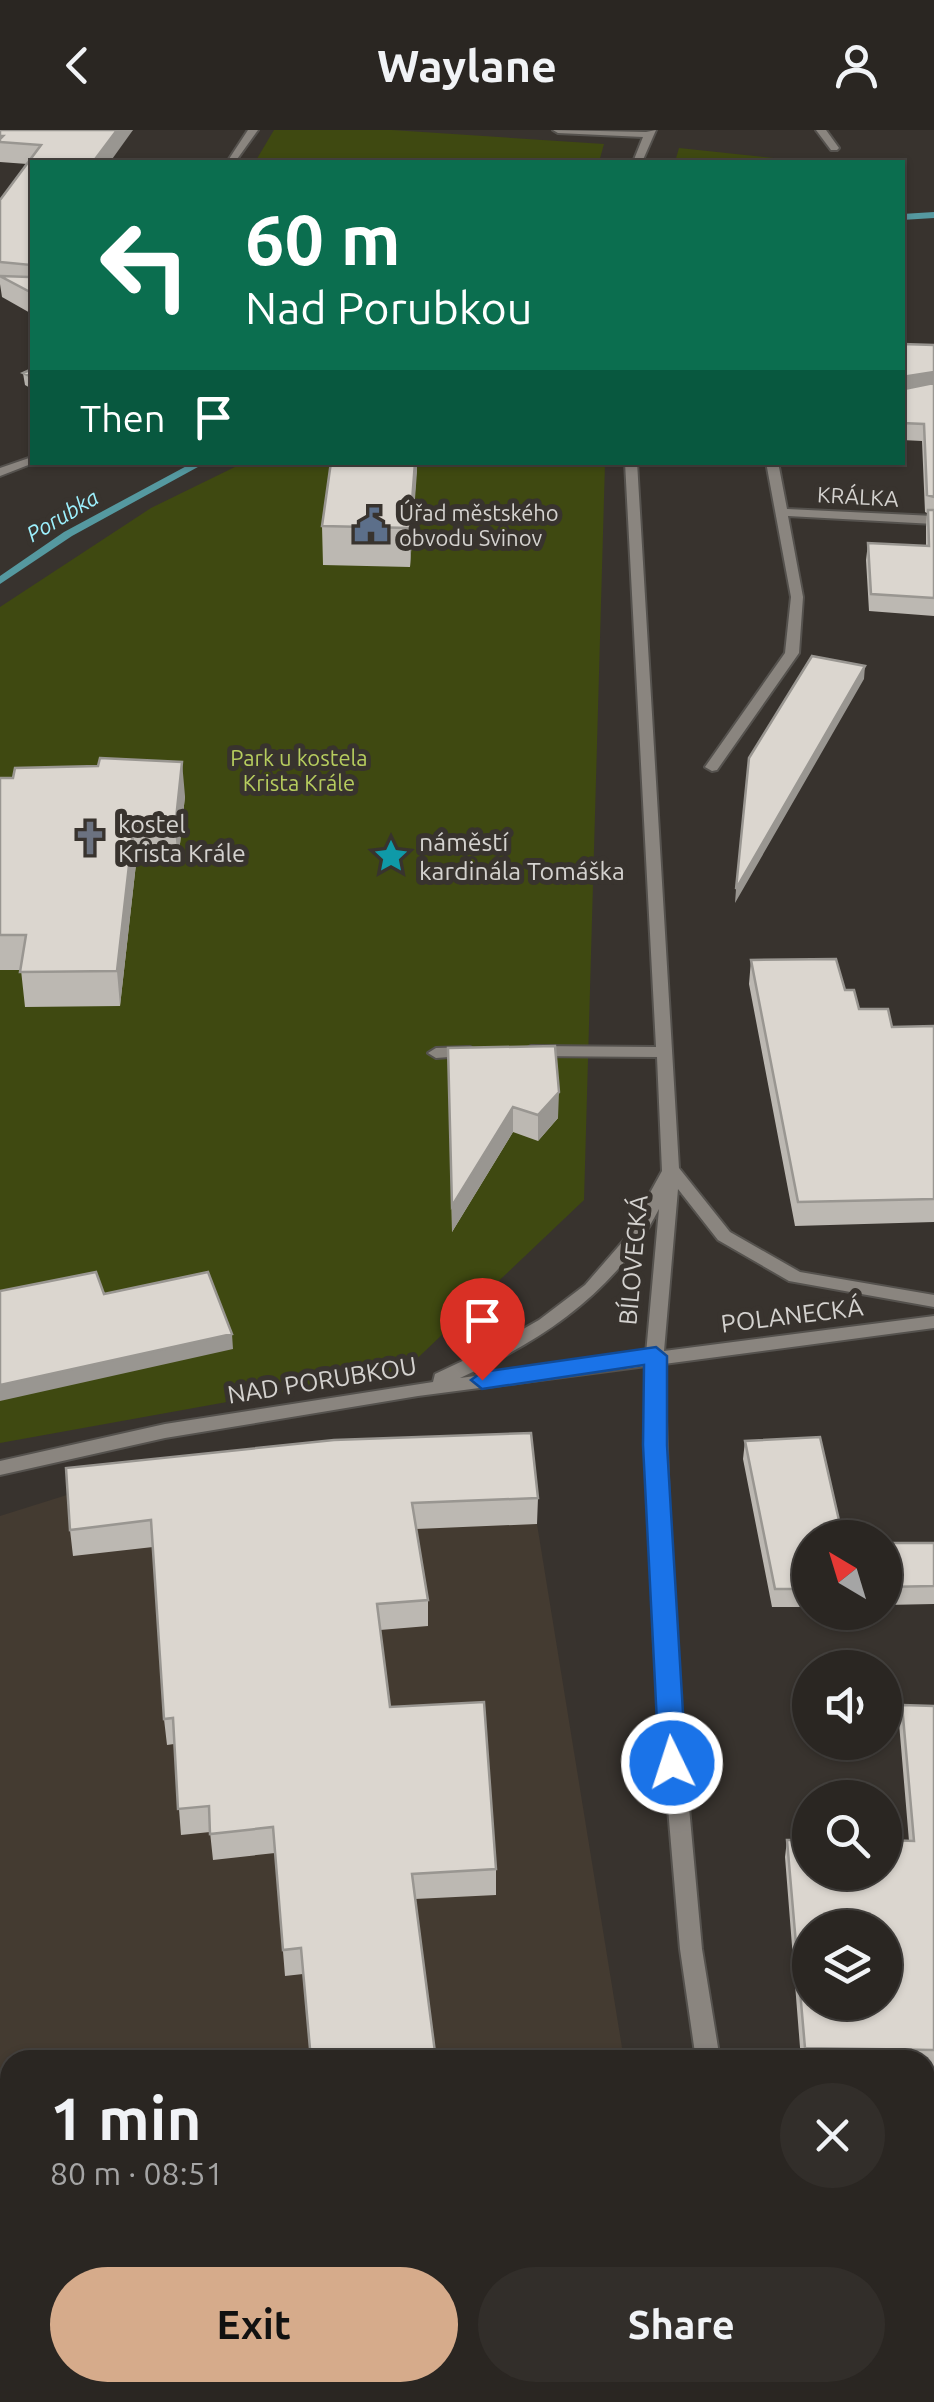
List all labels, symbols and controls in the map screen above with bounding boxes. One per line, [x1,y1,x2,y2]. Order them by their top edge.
icon: back [50,38,105,93]
icon: person [829,38,884,93]
text: Waylane [377,40,557,91]
icon: left [80,200,210,330]
text: 60 m [245,200,401,278]
text: Nad Porubkou [245,282,533,333]
icon: arrive [186,390,241,445]
text: Then [80,397,166,439]
street label: KRÁLKA [817,480,900,511]
water label: Porubka [21,484,103,546]
place label: Úřad městského obvodu Svinov [399,499,559,550]
public building icon: Úřad městského obvodu Svinov [352,506,390,544]
park label: Park u kostela Krista Krále [230,745,368,795]
place label: kostel Krista Krále [118,810,246,867]
church icon: kostel Krista Krále [71,819,109,857]
place label: náměstí kardinála Tomáška [419,828,625,885]
place icon: náměstí kardinála Tomáška [372,837,410,875]
street label: BÍLOVECKÁ [613,1194,653,1326]
pin [440,1278,525,1381]
street label: POLANECKÁ [719,1292,865,1338]
icon: arrive [455,1293,510,1348]
street label: NAD PORUBKOU [225,1351,419,1409]
north arrow [792,1520,902,1630]
map controls [792,1520,902,2020]
button: sound [792,1650,902,1760]
position arrow [620,1711,724,1815]
button: search [792,1780,902,1890]
button: layers [792,1910,902,2020]
button: close [780,2083,885,2188]
text: 1 min [50,2084,202,2151]
text: 80 m · 08:51 [50,2155,224,2191]
button: Exit [50,2267,458,2382]
button: Share [478,2267,885,2382]

